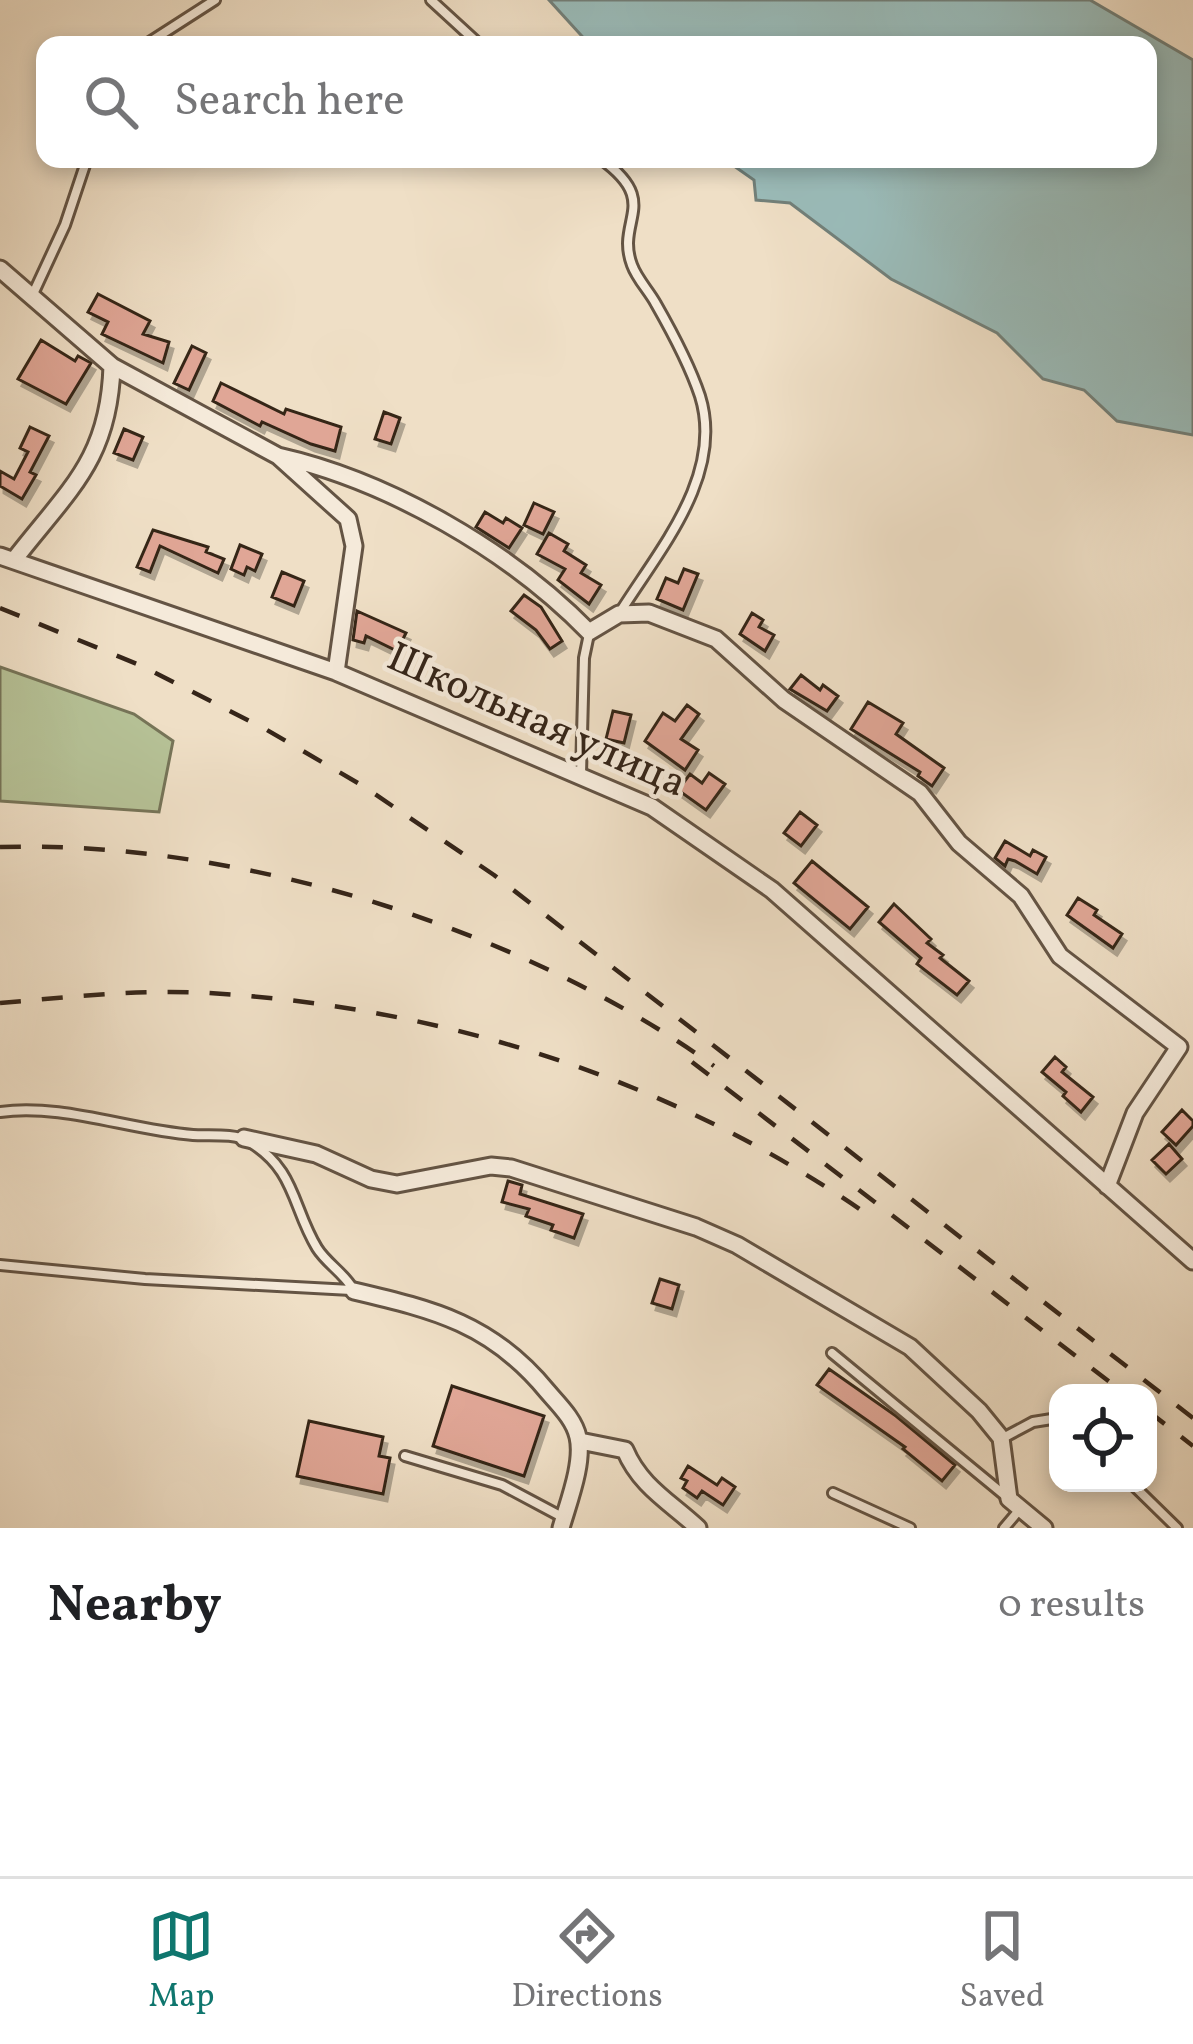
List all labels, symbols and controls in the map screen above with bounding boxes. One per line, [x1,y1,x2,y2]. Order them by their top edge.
search box [36,36,1157,168]
icon: search [78,69,144,135]
text: Search here [174,71,405,134]
street label: Школьная улица [377,630,695,814]
map controls [1049,1384,1157,1492]
button: locate [1049,1384,1157,1492]
text: Nearby [48,1571,222,1642]
text: 0 results [998,1579,1145,1633]
tab: Map [148,1903,215,2021]
tab: Directions [511,1903,663,2021]
tab: Saved [960,1903,1045,2021]

